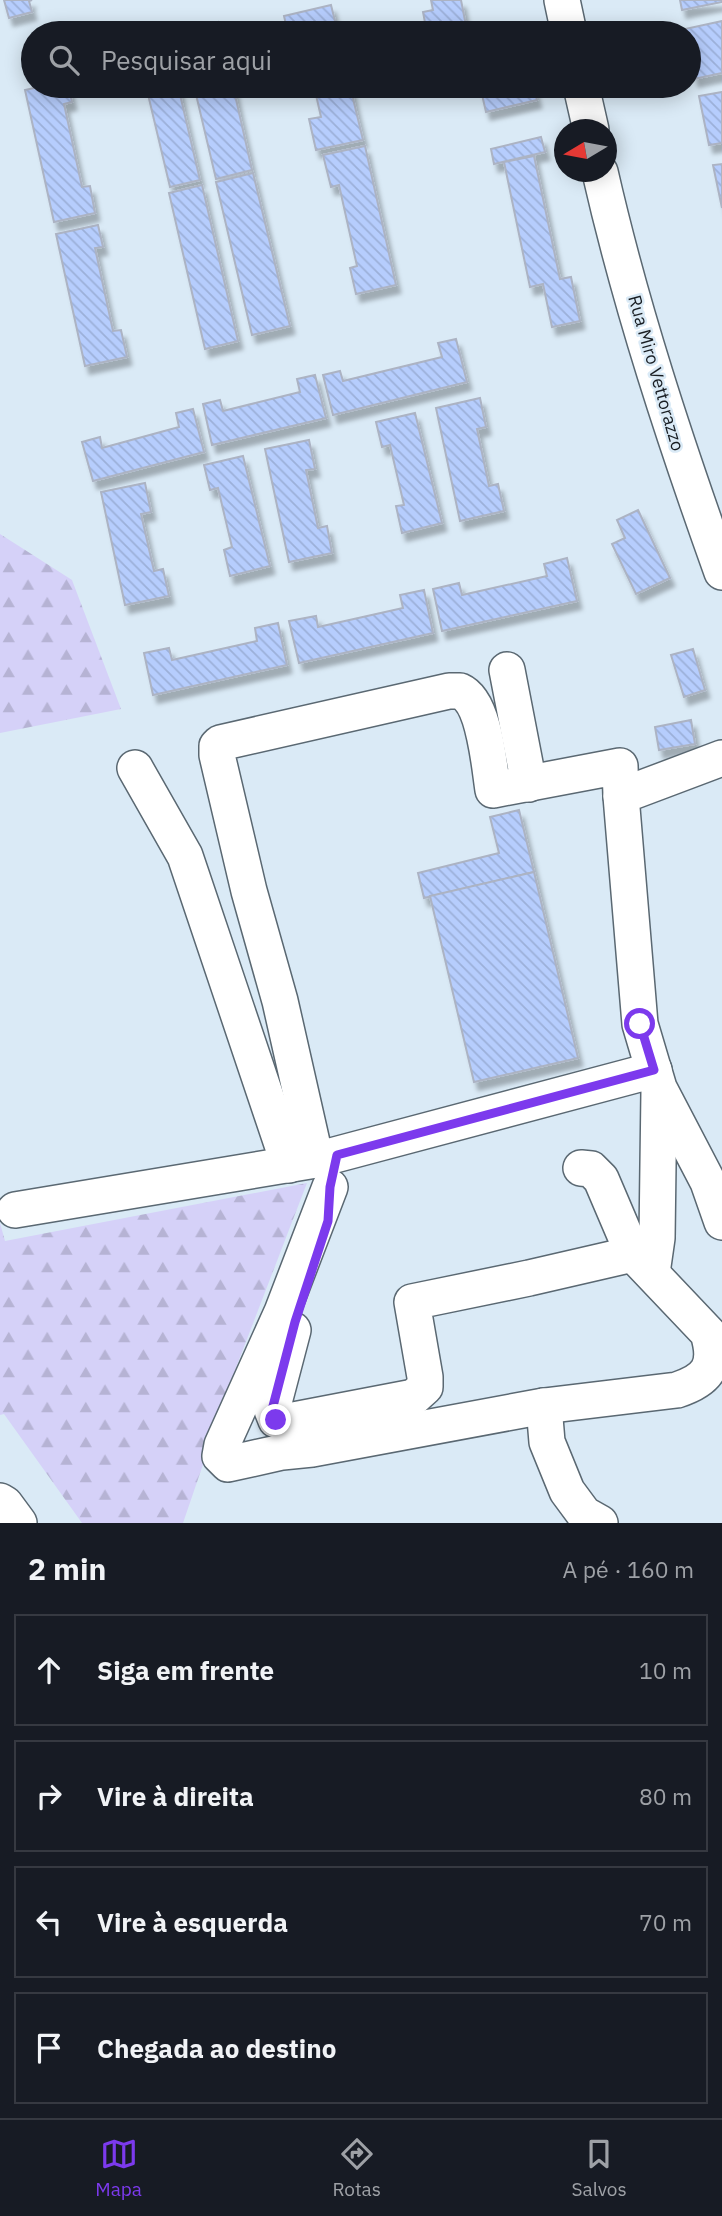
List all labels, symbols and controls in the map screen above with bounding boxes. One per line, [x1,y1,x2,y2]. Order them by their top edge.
search box [21,21,701,98]
icon: search [45,41,83,79]
text: Pesquisar aqui [101,43,272,77]
north arrow [554,119,617,182]
street label: Rua Miro Vettorazzo [623,292,690,453]
route start [624,1008,655,1039]
route end [260,1404,291,1435]
text: 2 min [28,1549,106,1588]
text: A pé · 160 m [563,1554,694,1584]
icon: ahead [30,1651,68,1689]
text: Siga em frente [97,1653,274,1687]
text: 10 m [639,1655,692,1685]
icon: right [30,1777,68,1815]
text: Vire à direita [97,1779,254,1813]
text: 80 m [639,1781,692,1811]
icon: left [30,1903,68,1941]
text: Vire à esquerda [97,1905,288,1939]
text: 70 m [639,1907,692,1937]
icon: arrive [30,2029,68,2067]
text: Chegada ao destino [97,2031,336,2065]
tab: Mapa [95,2135,142,2201]
tab: Rotas [332,2135,381,2201]
tab: Salvos [571,2135,627,2201]

